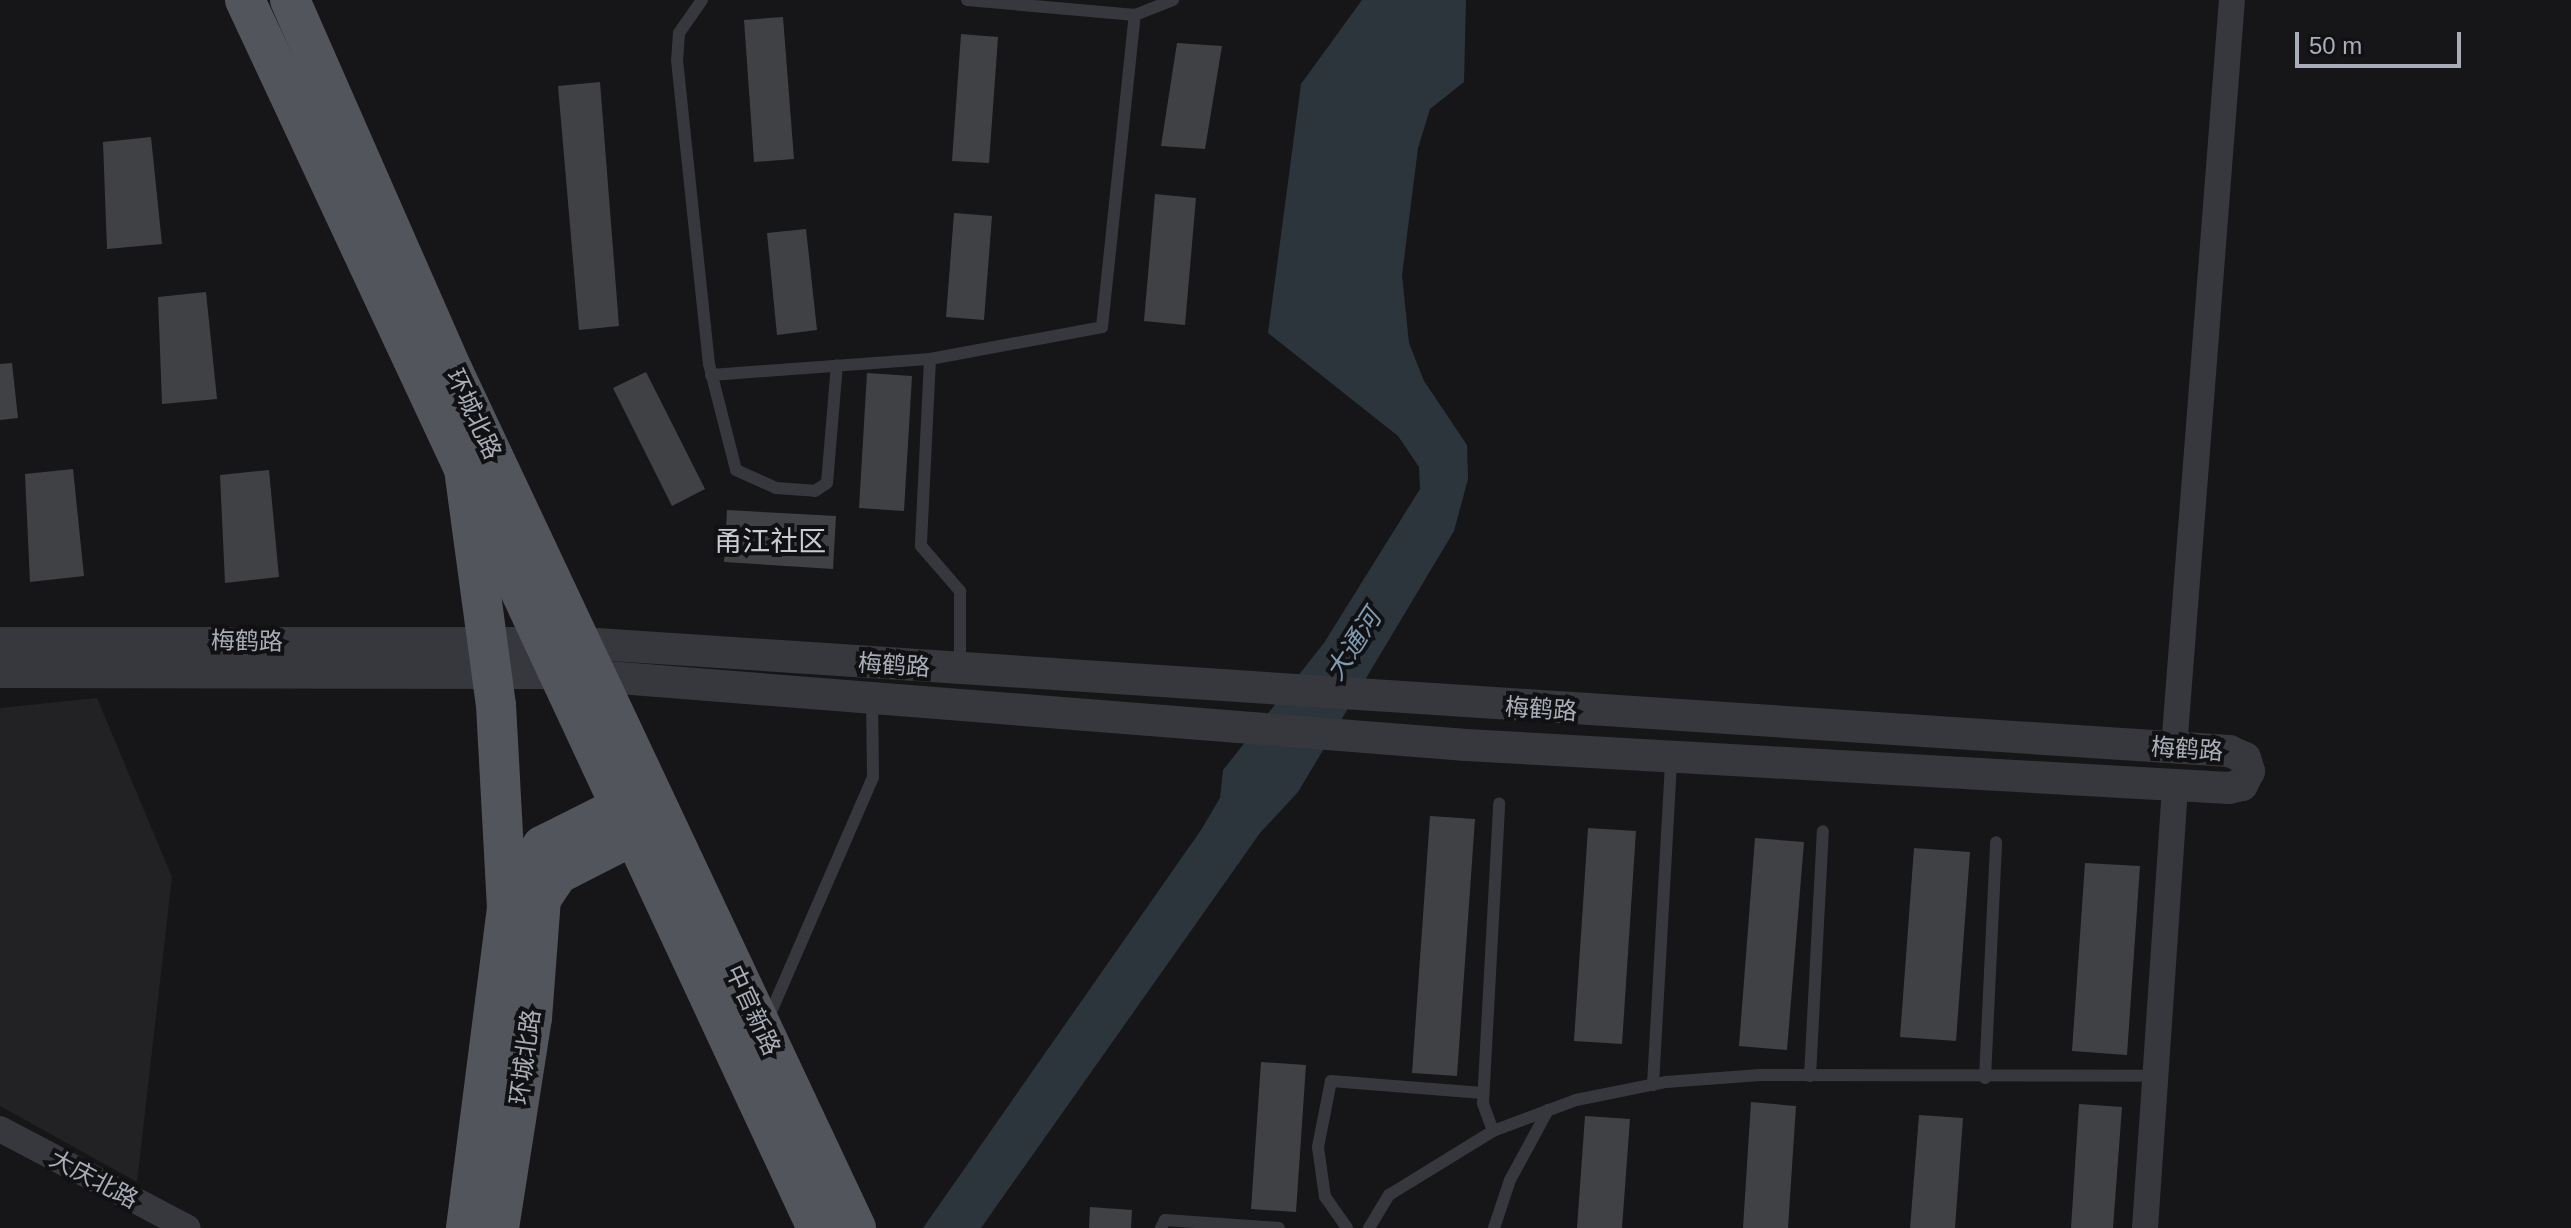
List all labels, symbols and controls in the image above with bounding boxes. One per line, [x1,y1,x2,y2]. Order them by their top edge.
scale bar [2299,16,2465,66]
text: 50 m [2309,32,2362,59]
street label: 环城北路 [441,364,507,464]
district label: 甬江社区 [714,525,826,559]
water label: 大通河 [1320,604,1388,686]
street label: 梅鹤路 [211,626,283,656]
street label: 梅鹤路 [857,648,931,682]
street label: 梅鹤路 [1504,692,1578,726]
street label: 梅鹤路 [2150,732,2224,766]
street label: 中官新路 [720,960,786,1060]
street label: 环城北路 [504,1007,546,1107]
street label: 大庆北路 [45,1144,143,1214]

